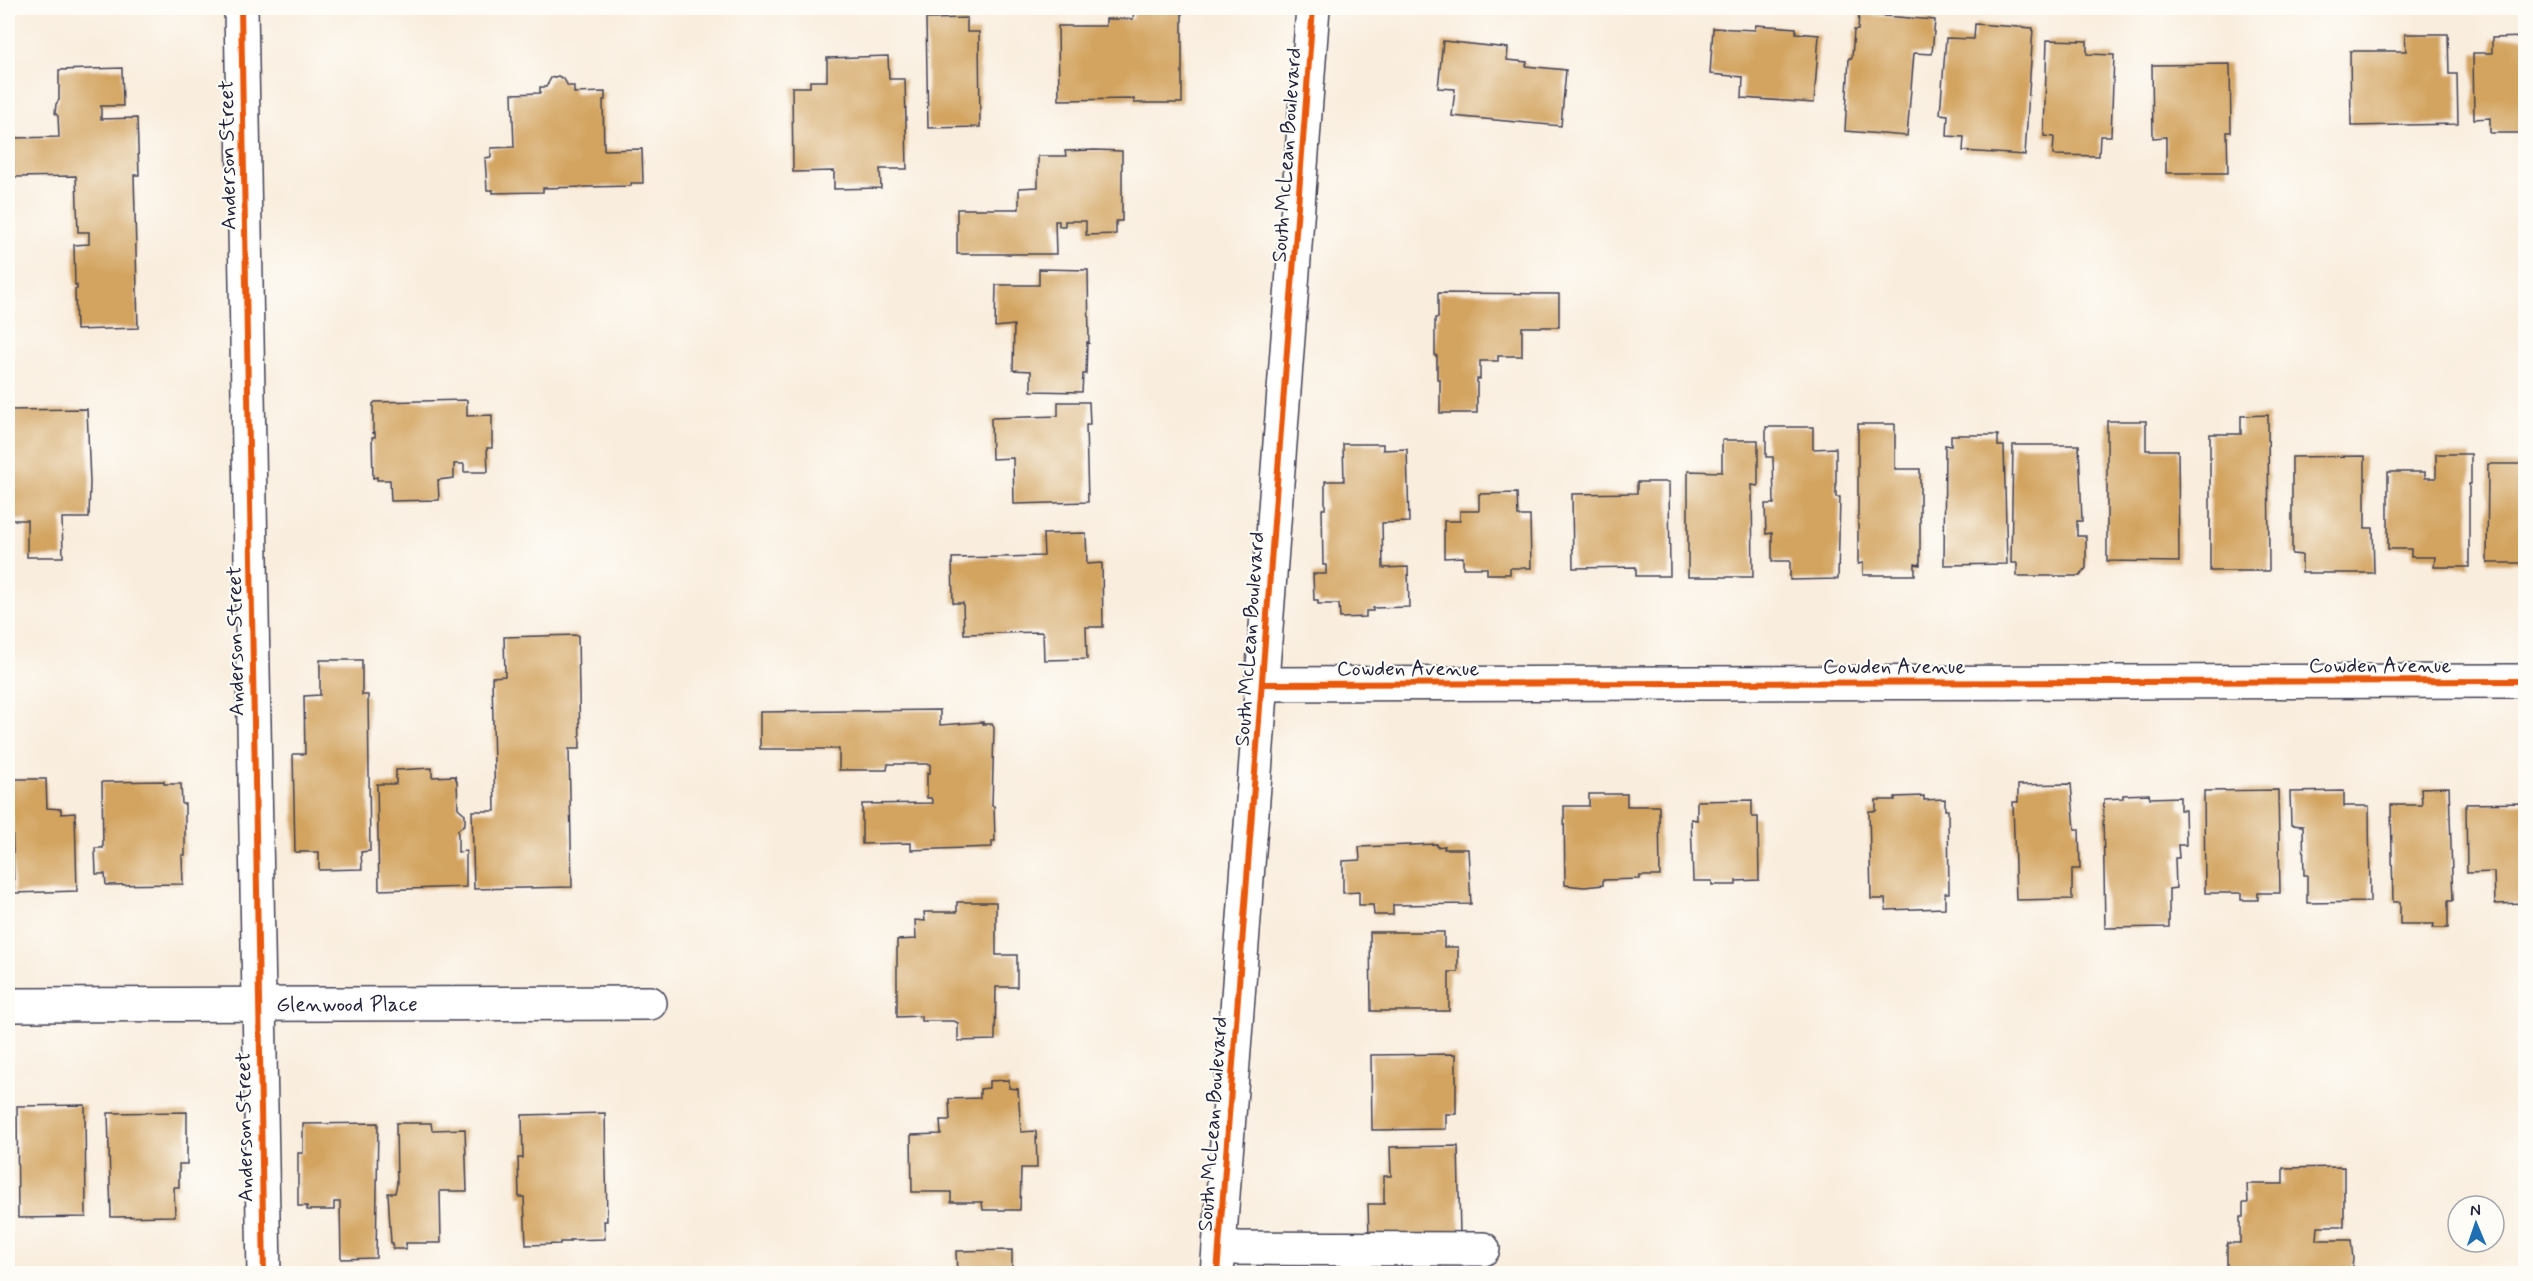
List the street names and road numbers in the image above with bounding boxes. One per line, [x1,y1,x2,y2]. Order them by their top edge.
street label: South McLean Boulevard [1266,47,1308,263]
street label: Anderson Street [213,80,243,230]
street label: South McLean Boulevard [1229,531,1271,747]
street label: Anderson Street [221,566,251,716]
street label: Cowden Avenue [2309,652,2451,680]
street label: Cowden Avenue [1823,653,1965,681]
street label: Cowden Avenue [1337,655,1479,683]
street label: Glenwood Place [276,991,418,1019]
street label: South McLean Boulevard [1192,1016,1234,1232]
street label: Anderson Street [230,1052,260,1202]

